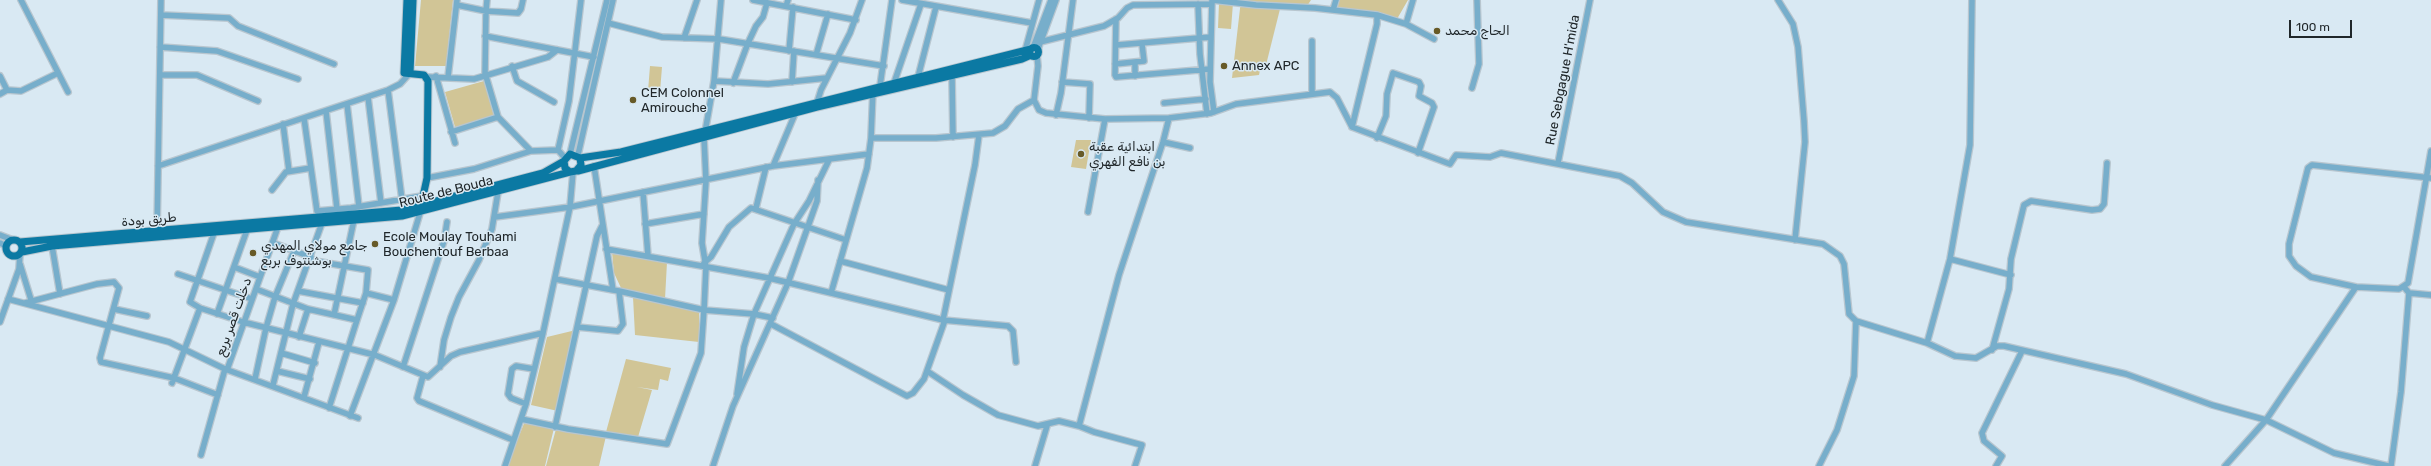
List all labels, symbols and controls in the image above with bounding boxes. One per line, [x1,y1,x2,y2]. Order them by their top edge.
scale bar [2291,12,2354,38]
street label: Rue Sebgague H'mida [1543,13,1583,147]
text: 100 m [2296,20,2330,34]
place label: الحاج محمد [1445,23,1510,39]
marker: الحاج محمد [1432,26,1442,36]
place label: Annex APC [1232,58,1300,74]
marker: Annex APC [1219,61,1229,71]
place label: CEM Colonnel Amirouche [641,85,724,116]
marker: CEM Colonnel Amirouche [628,95,638,105]
place label: ابتدائية عقبة بن نافع الفهري [1089,139,1166,170]
marker: ابتدائية عقبة بن نافع الفهري [1076,149,1086,159]
street label: Route de Bouda [397,173,495,211]
street label: طريق بودة [121,210,177,230]
place label: Ecole Moulay Touhami Bouchentouf Berbaa [383,229,517,260]
place label: جامع مولاي المهدي بوشنتوف بربع [261,238,367,269]
marker: Ecole Moulay Touhami Bouchentouf Berbaa [370,239,380,249]
marker: جامع مولاي المهدي بوشنتوف بربع [248,248,258,258]
street label: دخلت قصر بربع [213,276,255,358]

